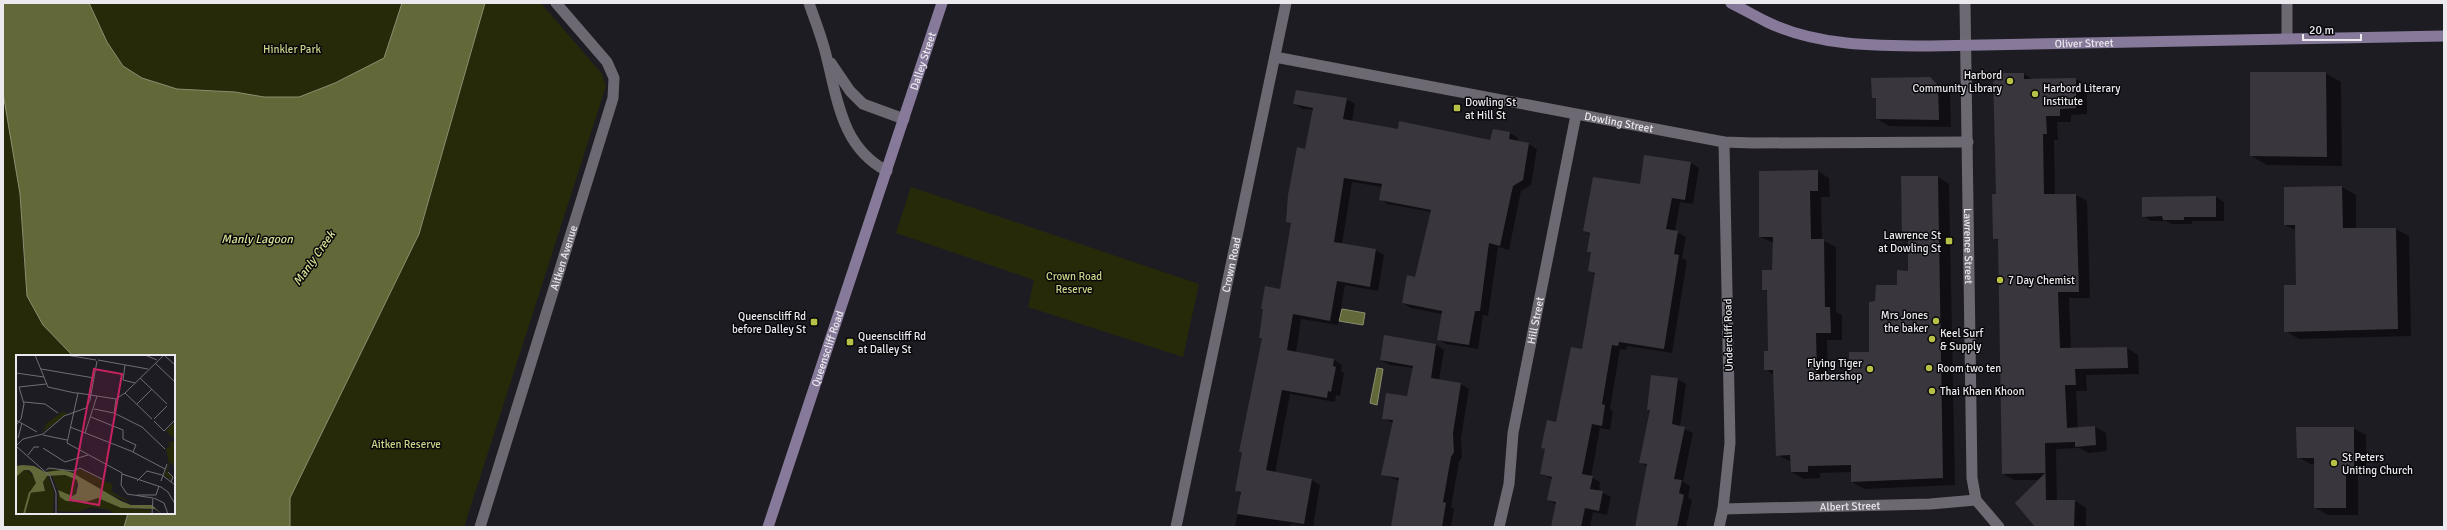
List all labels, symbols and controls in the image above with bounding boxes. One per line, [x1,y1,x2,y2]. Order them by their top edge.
scale bar [2303,16,2361,42]
text: 20 m [2309,23,2334,38]
street label: Dalley Street [908,30,939,92]
street label: Oliver Street [2055,36,2114,51]
park label: Hinkler Park [263,43,321,56]
place label: Harbord Community Library [1912,69,2003,95]
marker: Harbord Community Library [2005,76,2015,86]
place label: Harbord Literary Institute [2043,82,2121,108]
marker: Harbord Literary Institute [2030,89,2040,99]
place label: Dowling St at Hill St [1465,96,1516,122]
marker: Dowling St at Hill St [1452,103,1462,113]
street label: Dowling Street [1583,110,1654,136]
street label: Lawrence Street [1961,208,1975,284]
street label: Aitken Avenue [548,224,580,292]
water label: Manly Creek [290,227,339,289]
place label: Lawrence St at Dowling St [1878,229,1941,255]
water label: Manly Lagoon [221,232,293,247]
street label: Crown Road [1219,236,1244,294]
marker: Lawrence St at Dowling St [1944,236,1954,246]
park label: Crown Road Reserve [1046,270,1102,296]
place label: 7 Day Chemist [2008,274,2075,287]
marker: 7 Day Chemist [1995,275,2005,285]
street label: Hill Street [1525,296,1547,345]
street label: Undercliff Road [1721,298,1736,372]
street label: Queenscliff Road [809,309,846,388]
place label: Mrs Jones the baker [1881,309,1928,335]
place label: Queenscliff Rd before Dalley St [732,310,806,336]
marker: Mrs Jones the baker [1931,316,1941,326]
marker: Queenscliff Rd before Dalley St [809,317,819,327]
place label: Keel Surf & Supply [1940,327,1985,353]
place label: Queenscliff Rd at Dalley St [858,330,926,356]
marker: Keel Surf & Supply [1927,334,1937,344]
marker: Queenscliff Rd at Dalley St [845,337,855,347]
inset map [16,355,175,514]
place label: Flying Tiger Barbershop [1807,357,1862,383]
place label: Room two ten [1937,362,2001,375]
marker: Room two ten [1924,363,1934,373]
marker: Flying Tiger Barbershop [1865,364,1875,374]
place label: Thai Khaen Khoon [1940,385,2024,398]
marker: Thai Khaen Khoon [1927,386,1937,396]
park label: Aitken Reserve [371,438,441,451]
place label: St Peters Uniting Church [2342,451,2413,477]
marker: St Peters Uniting Church [2329,458,2339,468]
street label: Albert Street [1820,499,1880,514]

